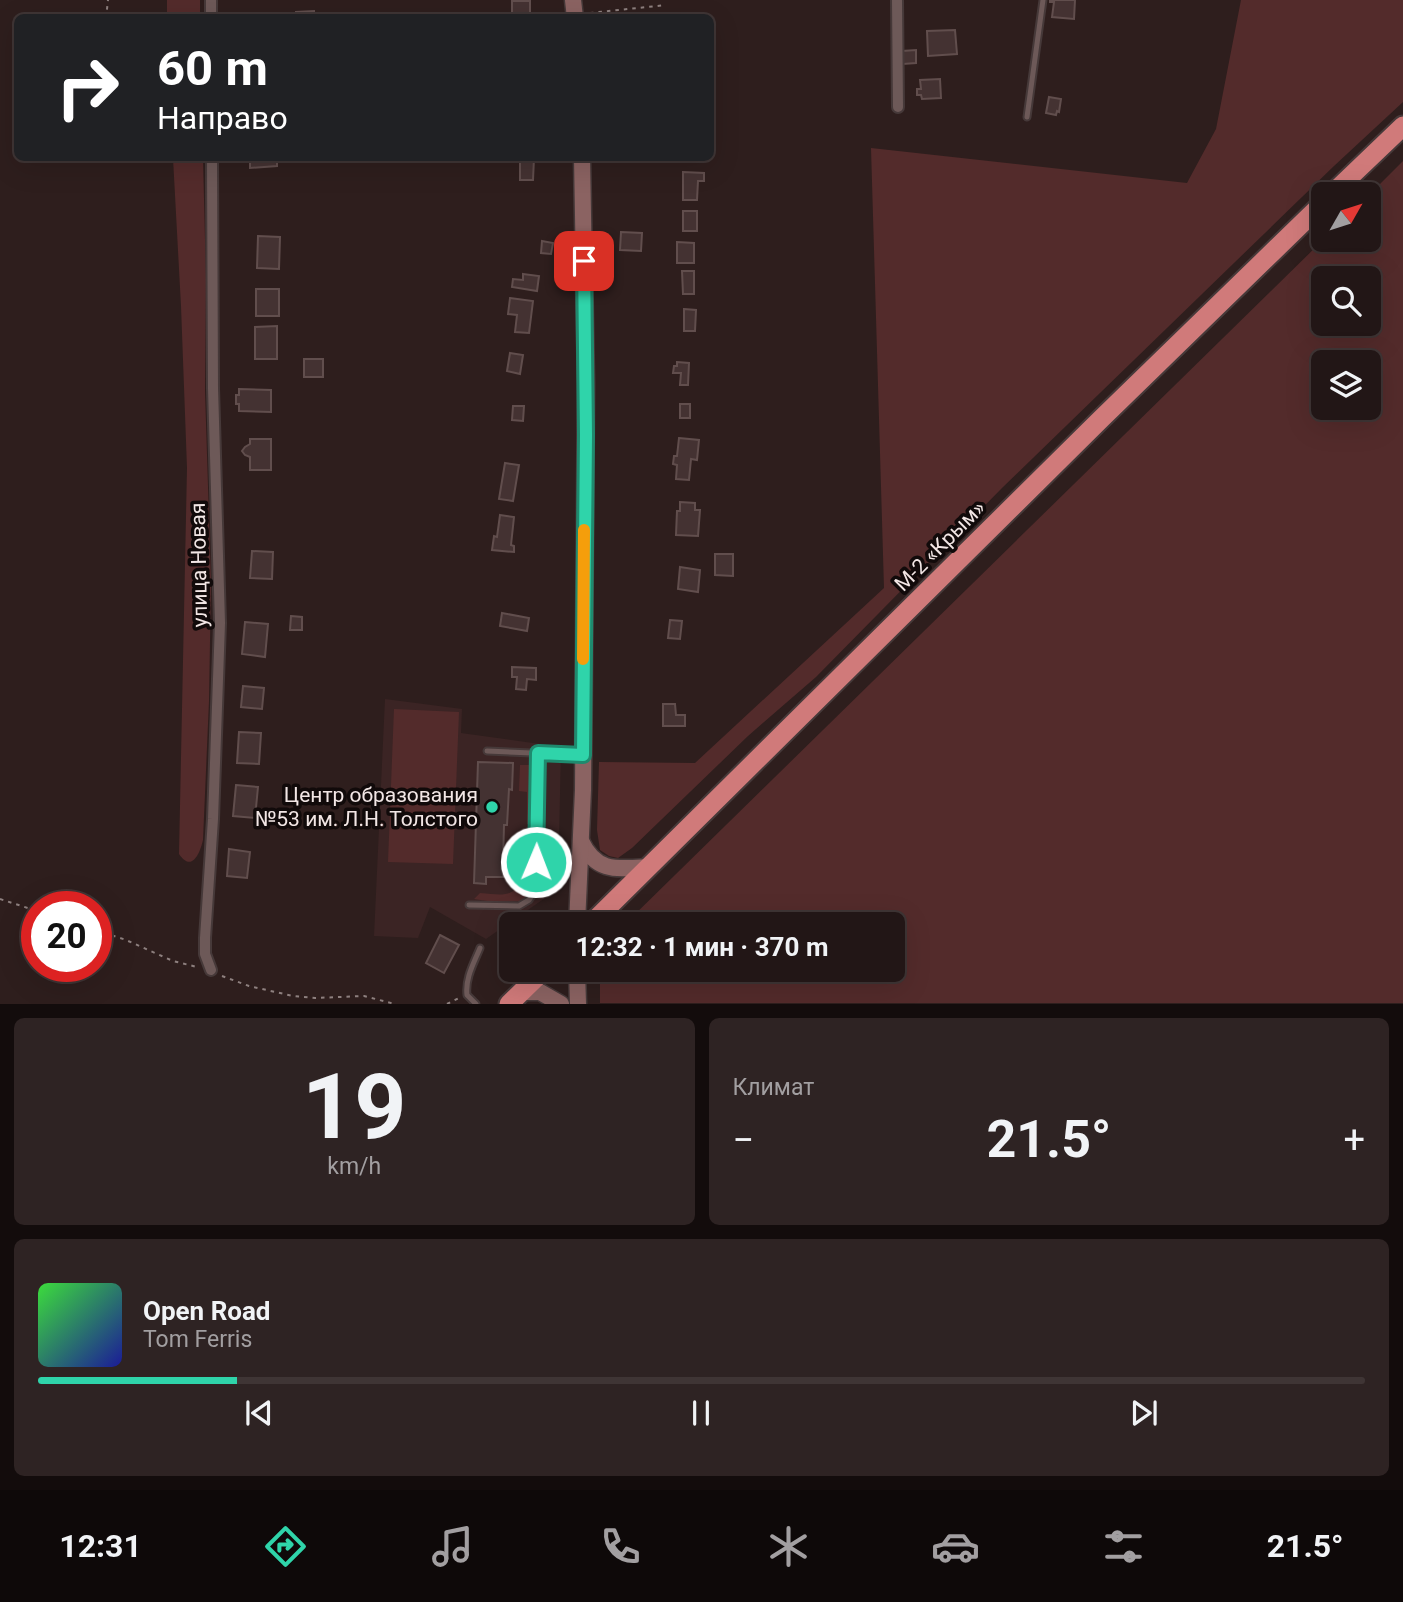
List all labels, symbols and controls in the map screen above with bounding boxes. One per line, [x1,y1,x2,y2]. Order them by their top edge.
text: 60 m [157,40,268,97]
icon: right [42,42,133,133]
text: Направо [157,99,288,137]
north arrow [1311,182,1381,252]
map controls [1311,182,1381,420]
pin [554,231,614,291]
icon: arrive [565,242,603,280]
button: search [1311,266,1381,336]
button: layers [1311,350,1381,420]
street label: М-2 «Крым» [890,496,990,596]
street label: улица Новая [186,502,212,628]
place label: Центр образования №53 им. Л.Н. Толстого [255,783,478,831]
marker: Центр образования №53 им. Л.Н. Толстого [484,799,500,815]
position arrow [499,825,573,899]
speed limit sign: 20 [21,891,112,982]
text: 12:32 · 1 мин · 370 m [576,932,828,962]
text: 19 [302,1054,406,1160]
text: Климат [733,1074,814,1101]
text: 21.5° [986,1109,1111,1170]
text: − [733,1118,754,1162]
text: + [1343,1118,1365,1162]
text: km/h [327,1153,381,1180]
text: Open Road [143,1296,271,1326]
text: Tom Ferris [143,1326,252,1353]
icon: previous [240,1394,278,1432]
icon: pause [682,1394,720,1432]
icon: next [1125,1394,1163,1432]
icon: directions [261,1522,310,1571]
icon: music [428,1522,477,1571]
icon: phone [596,1522,645,1571]
icon: climate [764,1522,813,1571]
icon: car [931,1522,980,1571]
icon: filters [1099,1522,1148,1571]
text: 12:31 [59,1527,142,1565]
text: 21.5° [1267,1527,1344,1565]

